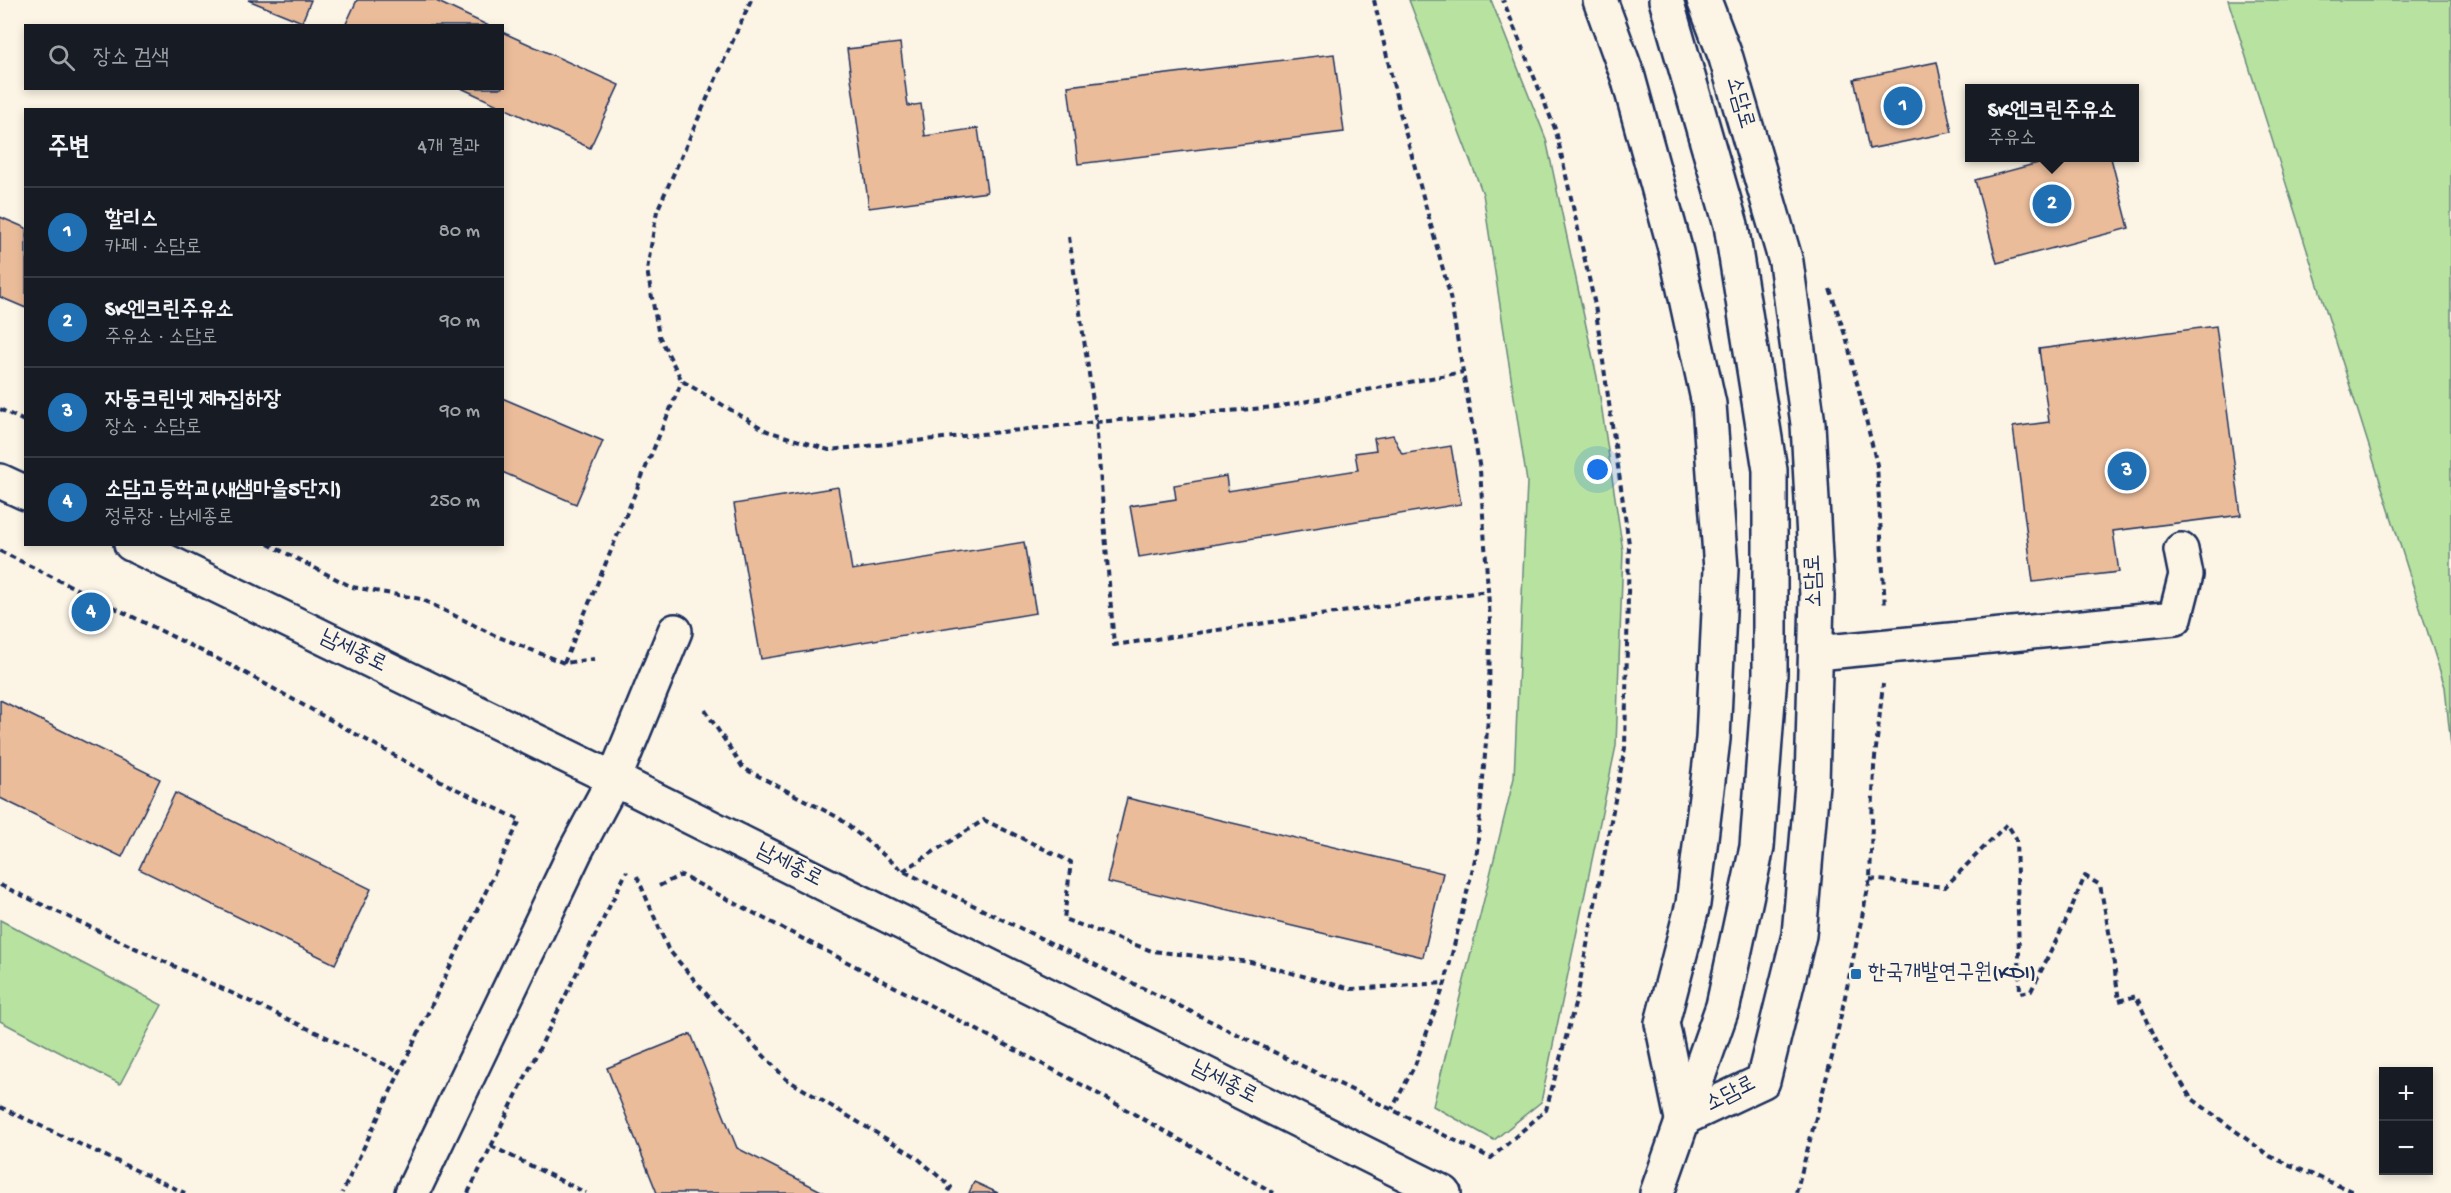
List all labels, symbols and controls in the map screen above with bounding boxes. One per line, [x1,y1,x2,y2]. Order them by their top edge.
search box [24,24,504,90]
icon: search [45,41,78,74]
text: 장소 검색 [93,46,169,72]
street label: 소담로 [1719,74,1759,132]
pin: 1 [1884,84,1922,128]
popup [1965,84,2139,162]
text: SK엔크린주유소 [1988,99,2116,125]
text: 주유소 [1988,128,2036,151]
text: 주변 [48,134,90,165]
text: 4개 결과 [418,137,480,160]
pin: 2 [2032,182,2072,226]
text: 할리스 [105,208,158,234]
text: 1 [63,221,72,244]
text: 80 m [439,221,480,244]
text: 카페 · 소담로 [105,237,201,260]
text: SK엔크린주유소 [105,298,234,324]
text: 2 [63,311,72,334]
text: 90 m [440,311,480,334]
text: 주유소 · 소담로 [105,327,217,350]
text: 자동크린넷 제7집하장 [105,388,281,414]
text: 3 [62,401,73,424]
text: 90 m [440,401,480,424]
text: 장소 · 소담로 [105,417,201,440]
pin: 3 [2108,448,2146,494]
your location [1583,455,1612,484]
text: 소담고등학교(새샘마을5단지) [105,478,341,504]
text: 4 [63,491,72,514]
text: 250 m [429,491,480,514]
text: 정류장 · 남세종로 [105,507,233,530]
street label: 소담로 [1801,554,1829,608]
pin: 4 [72,590,110,634]
street label: 남세종로 [315,625,391,679]
street label: 남세종로 [752,838,826,894]
place label: 한국개발연구원(KDI) [1868,961,2036,987]
marker: 한국개발연구원(KDI) [1849,967,1863,981]
street label: 남세종로 [1187,1055,1261,1111]
map controls [2379,1067,2433,1175]
button: + [2379,1067,2433,1121]
street label: 소담로 [1701,1071,1761,1119]
button: − [2379,1121,2433,1175]

